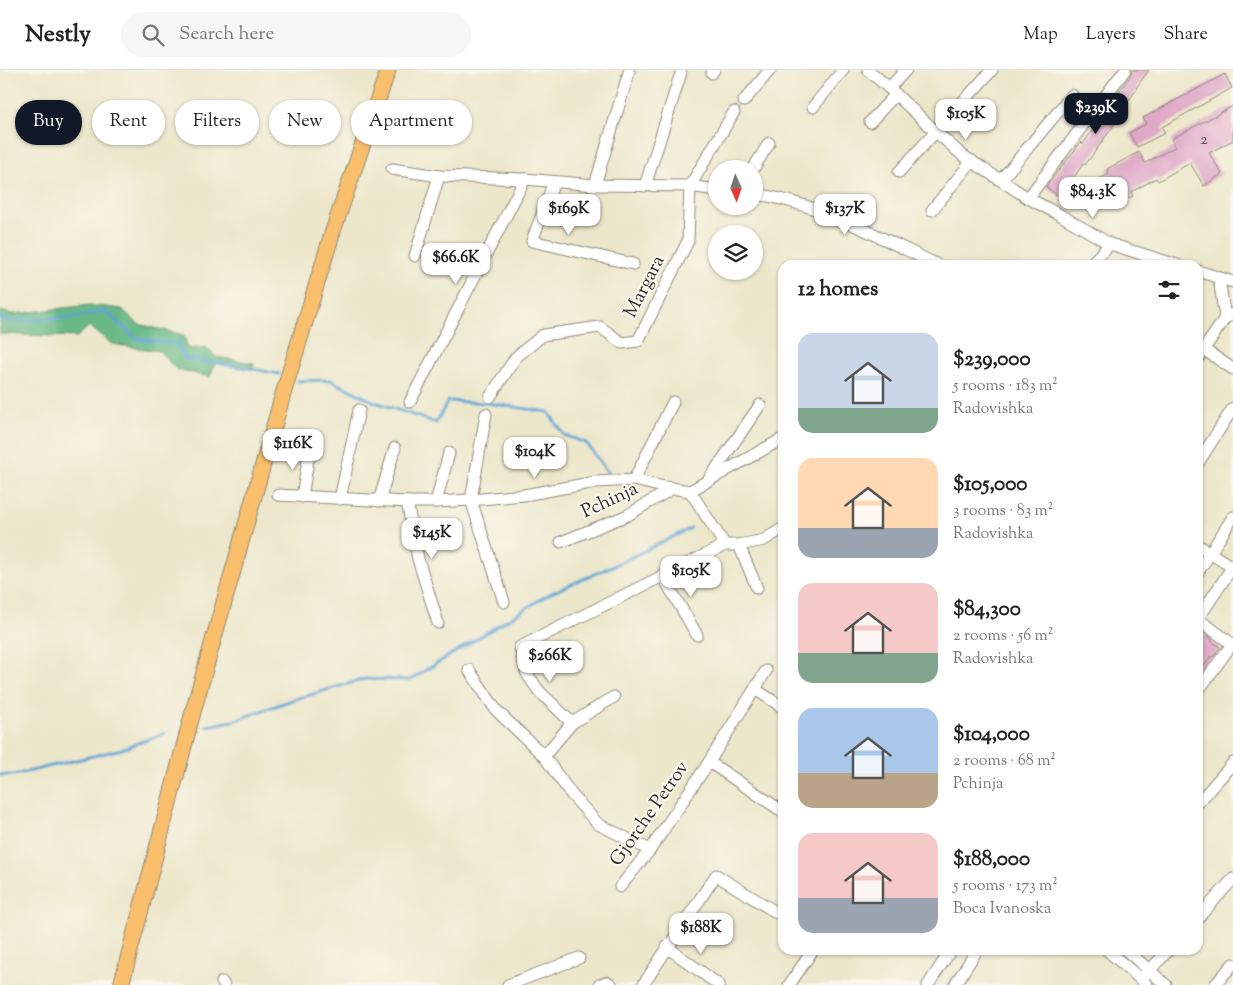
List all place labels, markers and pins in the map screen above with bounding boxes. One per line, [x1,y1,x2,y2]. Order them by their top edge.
pin: $239K [1061,92,1131,135]
pin: $105K [931,98,1001,141]
pin: $84.3K [1052,176,1134,219]
pin: $169K [534,194,604,236]
pin: $137K [810,194,880,236]
pin: $66.6K [415,242,497,285]
pin: $116K [258,428,328,471]
pin: $104K [500,436,570,479]
pin: $145K [397,518,467,560]
pin: $105K [656,556,726,598]
pin: $266K [515,640,585,683]
pin: $188K [666,912,736,955]

